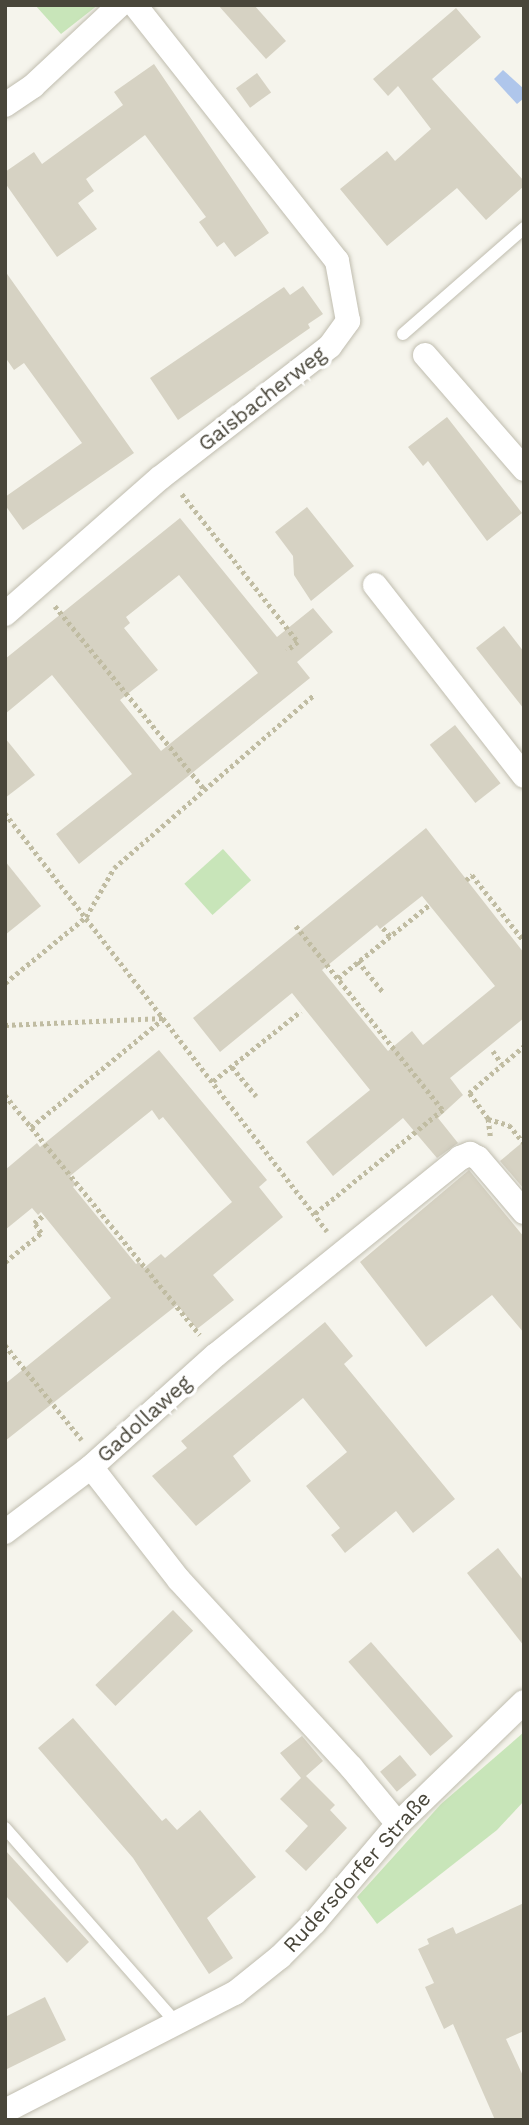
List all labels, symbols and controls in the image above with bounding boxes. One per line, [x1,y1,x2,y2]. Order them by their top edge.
street label: Gaisbacherweg [193,341,331,457]
street label: Gadollaweg [92,1370,196,1468]
street label: Rudersdorfer Straße [278,1786,436,1958]

